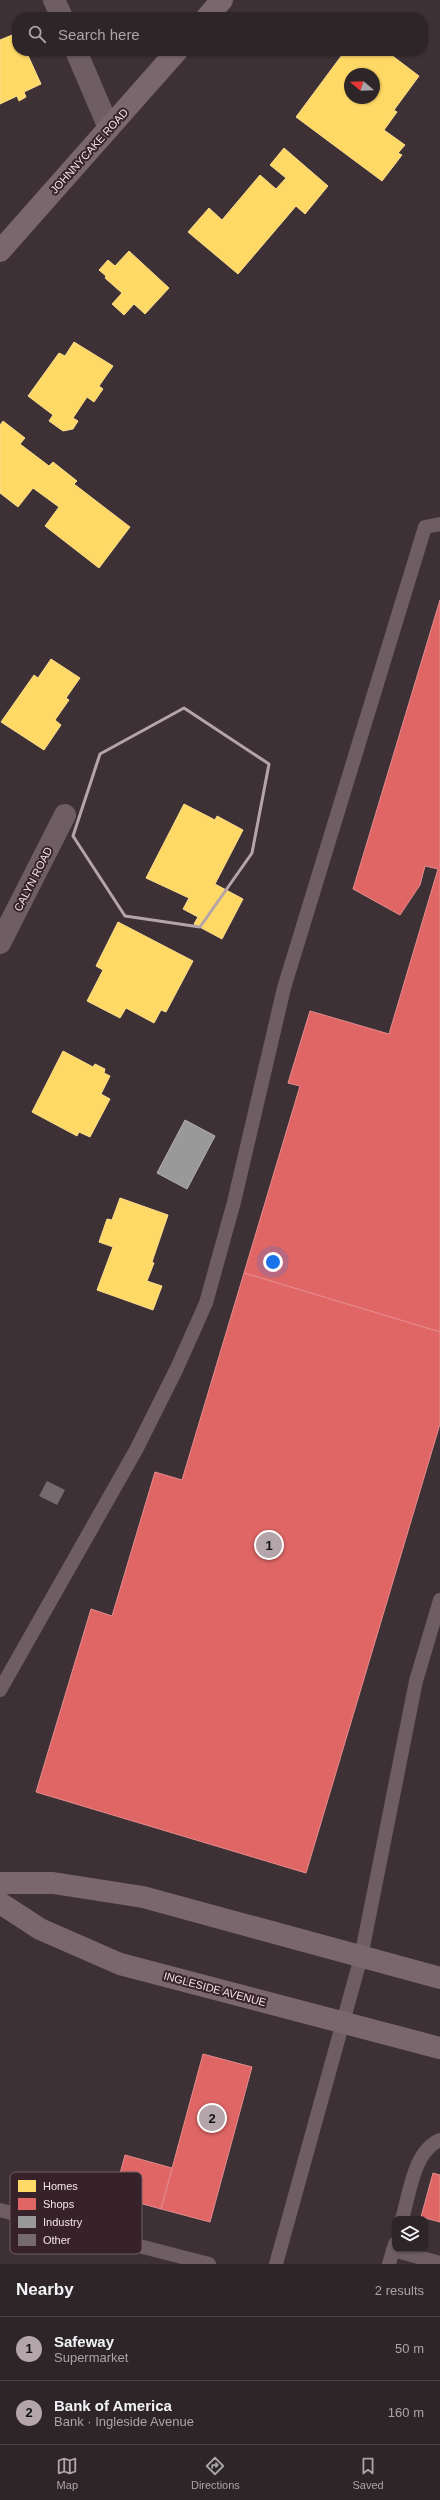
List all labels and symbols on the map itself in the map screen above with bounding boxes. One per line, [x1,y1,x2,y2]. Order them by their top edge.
north arrow [344,68,380,104]
street label: JOHNNYCAKE ROAD [48,106,130,196]
street label: CALYN ROAD [12,845,54,913]
your location [263,1252,283,1272]
pin: 1 [256,1530,282,1560]
street label: INGLESIDE AVENUE [162,1970,268,2008]
pin: 2 [199,2103,225,2133]
legend [10,2172,142,2254]
text: Homes [43,2180,78,2192]
text: Shops [43,2198,75,2210]
text: Industry [43,2216,83,2228]
text: Other [43,2234,71,2246]

